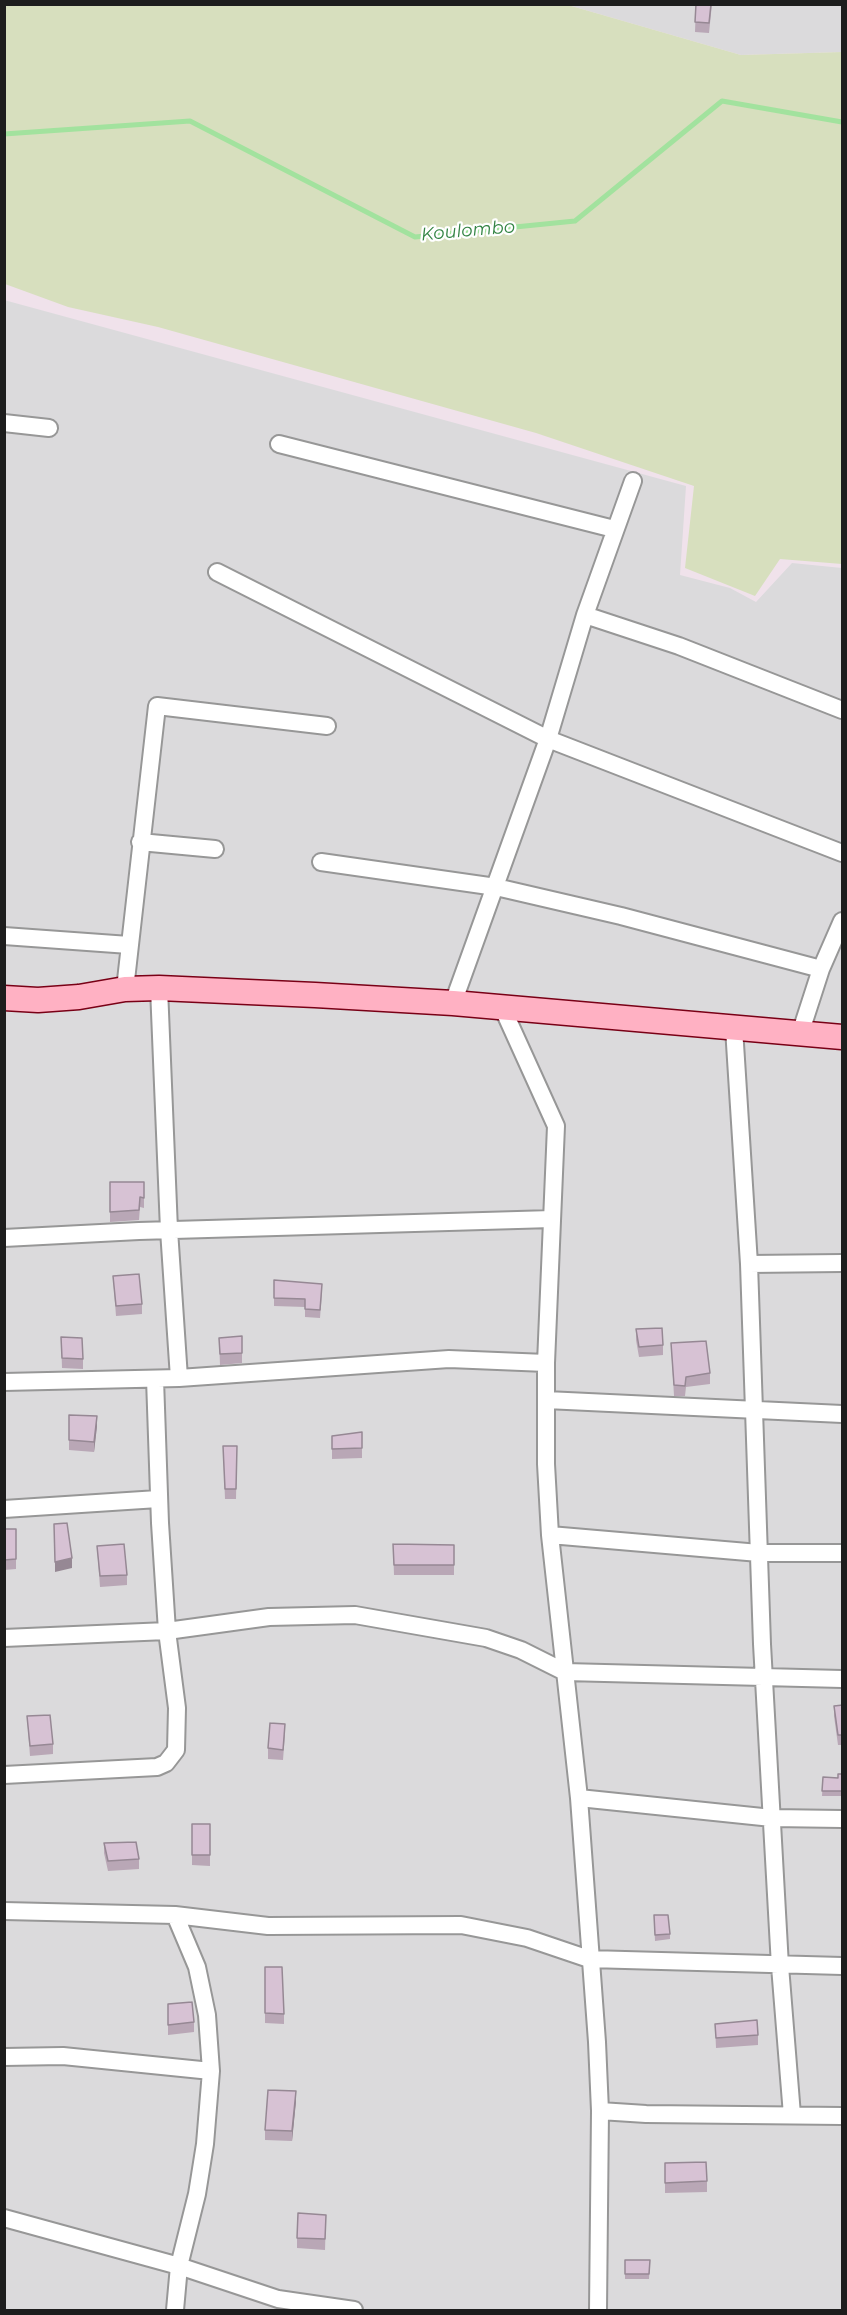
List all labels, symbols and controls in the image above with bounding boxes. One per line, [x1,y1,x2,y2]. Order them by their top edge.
water label: Koulombo [420,216,516,246]

